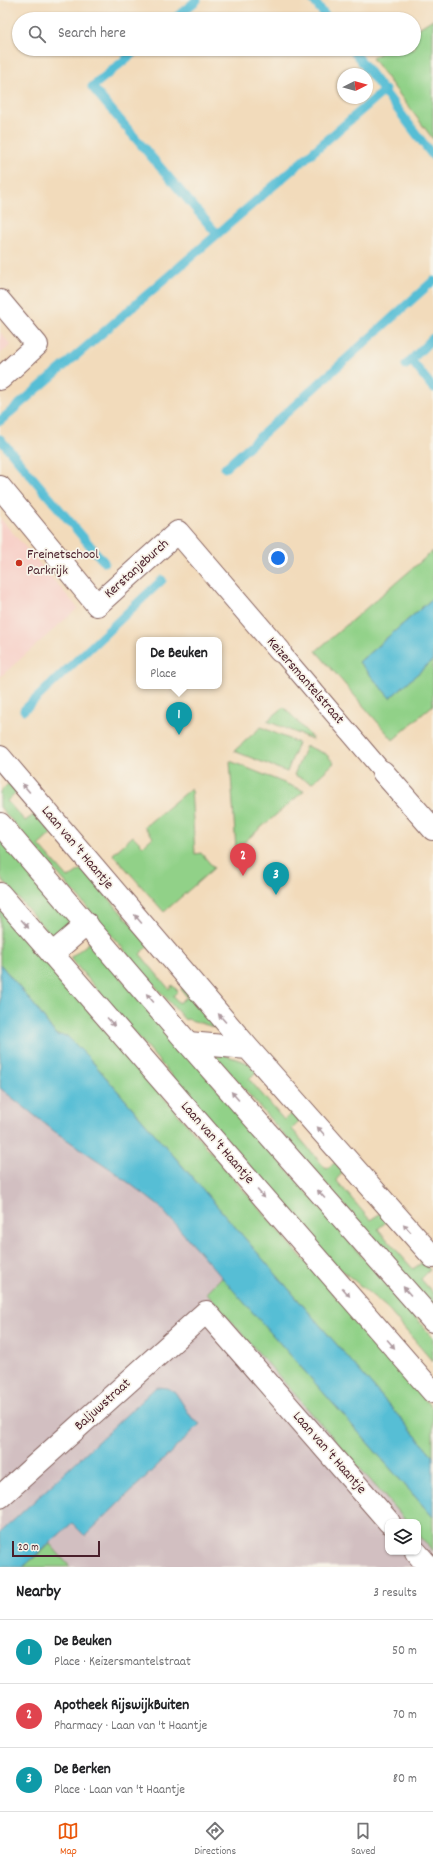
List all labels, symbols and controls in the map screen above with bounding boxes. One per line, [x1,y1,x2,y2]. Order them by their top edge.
search box [12,12,421,56]
icon: search [26,23,48,45]
text: Search here [58,23,126,45]
north arrow [337,68,373,104]
street label: Kerstanjeburch [100,534,174,604]
place label: Freinetschool Parkrijk [27,545,99,581]
your location [268,548,288,568]
marker: Freinetschool Parkrijk [14,558,24,568]
street label: Keizersmantelstraat [261,633,349,729]
popup [136,637,222,689]
text: De Beuken [150,643,208,665]
text: Place [150,665,176,684]
pin: 1 [166,702,192,735]
one-way arrow [22,783,31,793]
street label: Laan van 't Haantje [36,802,118,894]
pin: 2 [230,843,256,876]
pin: 3 [263,862,289,895]
one-way arrow [133,914,142,925]
one-way arrow [21,918,30,929]
one-way arrow [146,993,155,1003]
one-way arrow [218,1013,227,1023]
one-way arrow [106,1017,115,1027]
one-way arrow [231,1091,240,1101]
street label: Laan van 't Haantje [175,1097,259,1189]
one-way arrow [317,1126,326,1135]
one-way arrow [256,1188,265,1199]
one-way arrow [317,1188,326,1199]
one-way arrow [402,1223,412,1233]
one-way arrow [342,1286,351,1297]
one-way arrow [403,1286,412,1296]
one-way arrow [387,1338,396,1349]
street label: Baljuwstraat [70,1374,136,1436]
street label: Laan van 't Haantje [287,1407,371,1499]
map controls [385,1519,421,1555]
button: layers [385,1519,421,1555]
scale bar [12,1539,100,1558]
text: 20 m [18,1540,39,1556]
text: Nearby [16,1581,60,1605]
text: 3 results [373,1584,417,1603]
text: De Beuken [54,1631,112,1653]
text: 1 [28,1642,30,1661]
text: 50 m [392,1642,417,1661]
text: Place · Keizersmantelstraat [54,1653,191,1672]
text: Apotheek RijswijkBuiten [54,1695,189,1717]
text: 2 [26,1706,32,1725]
text: 70 m [393,1706,417,1725]
text: Pharmacy · Laan van 't Haantje [54,1717,207,1736]
text: De Berken [54,1759,111,1781]
text: 3 [26,1770,32,1789]
text: 80 m [393,1770,417,1789]
text: Place · Laan van 't Haantje [54,1781,185,1800]
tab: Map [57,1820,79,1860]
tab: Directions [194,1820,236,1860]
tab: Saved [351,1820,376,1860]

